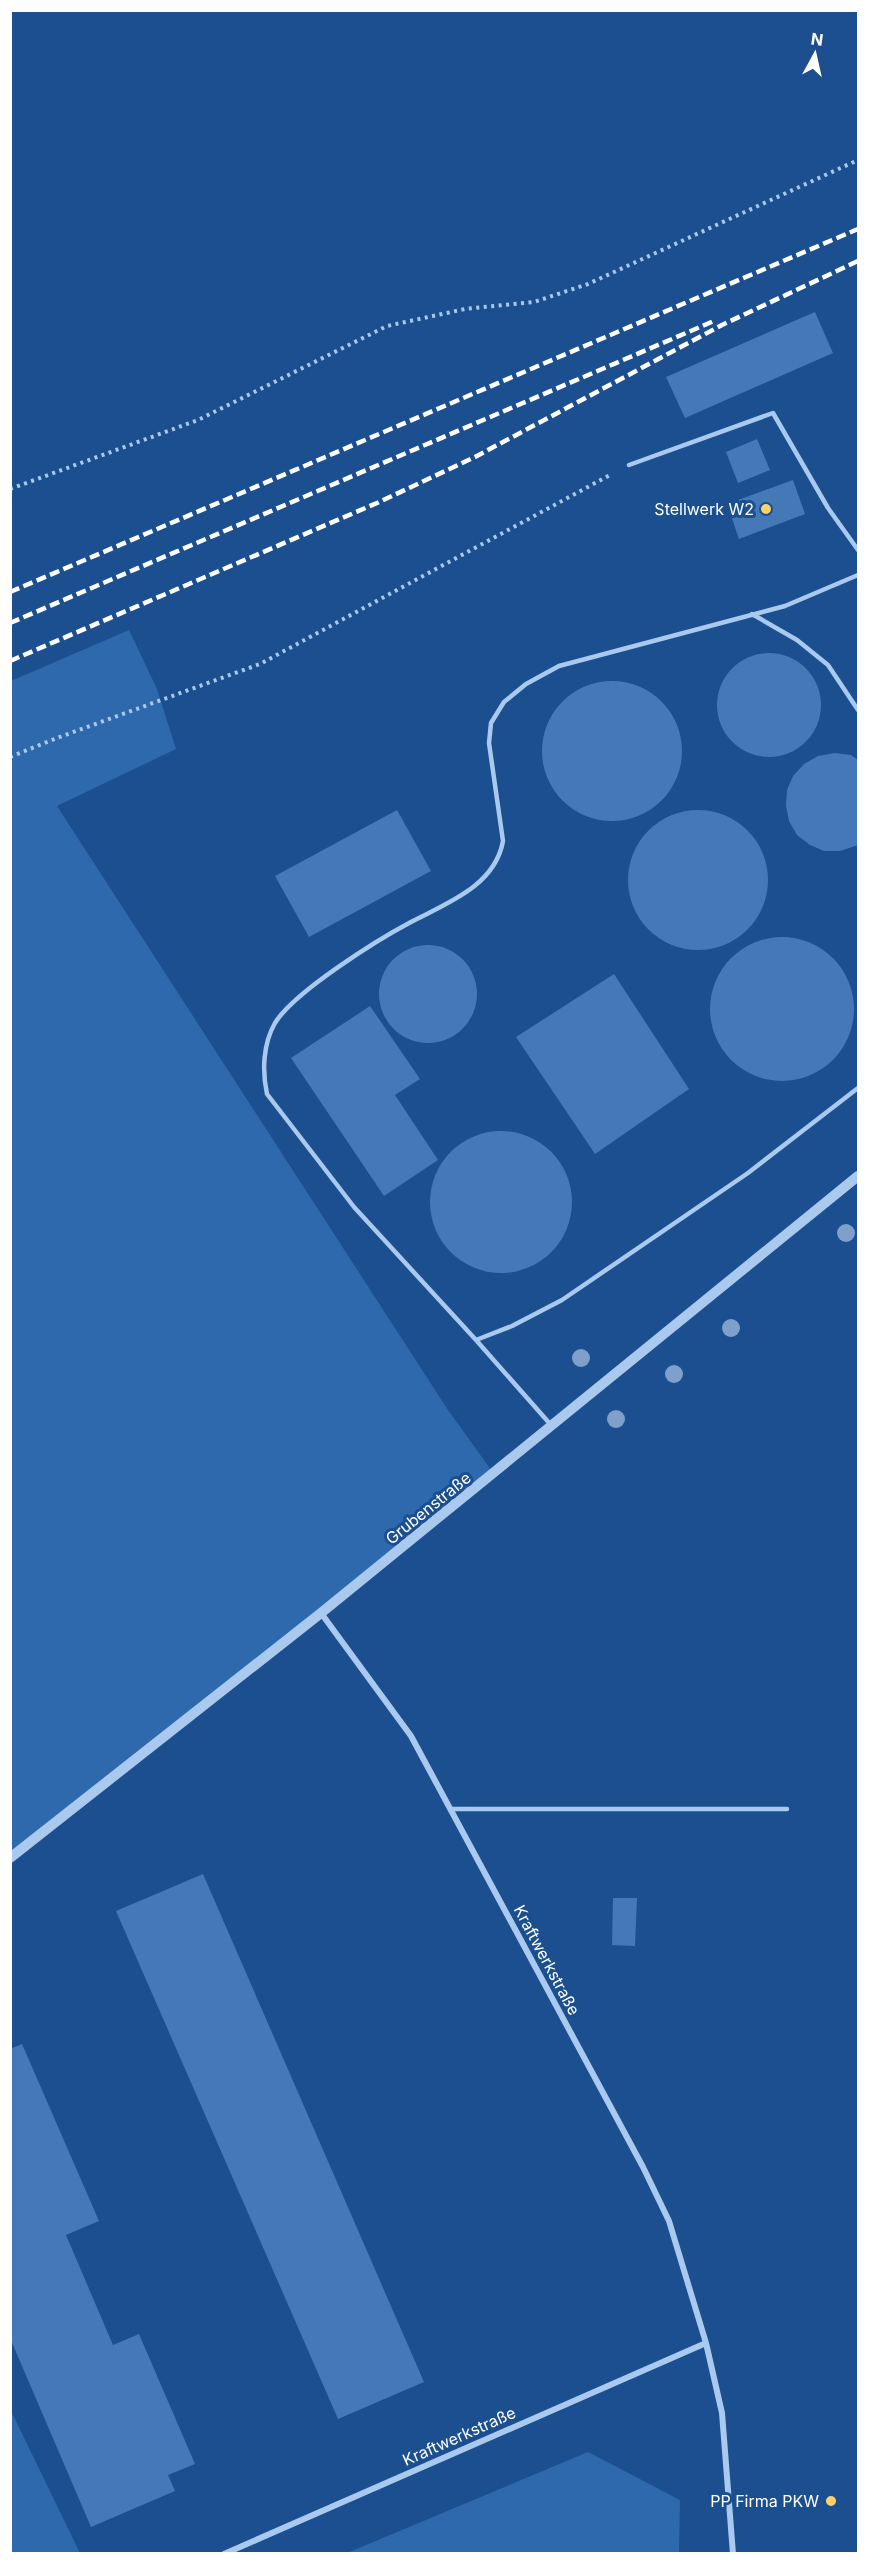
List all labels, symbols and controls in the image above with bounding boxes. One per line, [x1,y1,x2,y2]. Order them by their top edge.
north arrow [785,24,845,84]
text: N [810,28,825,50]
place label: Stellwerk W2 [654,499,754,519]
marker: Stellwerk W2 [759,502,773,516]
street label: Grubenstraße [381,1468,475,1548]
street label: Kraftwerkstraße [510,1902,584,2018]
street label: Kraftwerkstraße [399,2402,519,2470]
place label: PP Firma PKW [710,2491,819,2511]
marker: PP Firma PKW [824,2494,838,2508]

